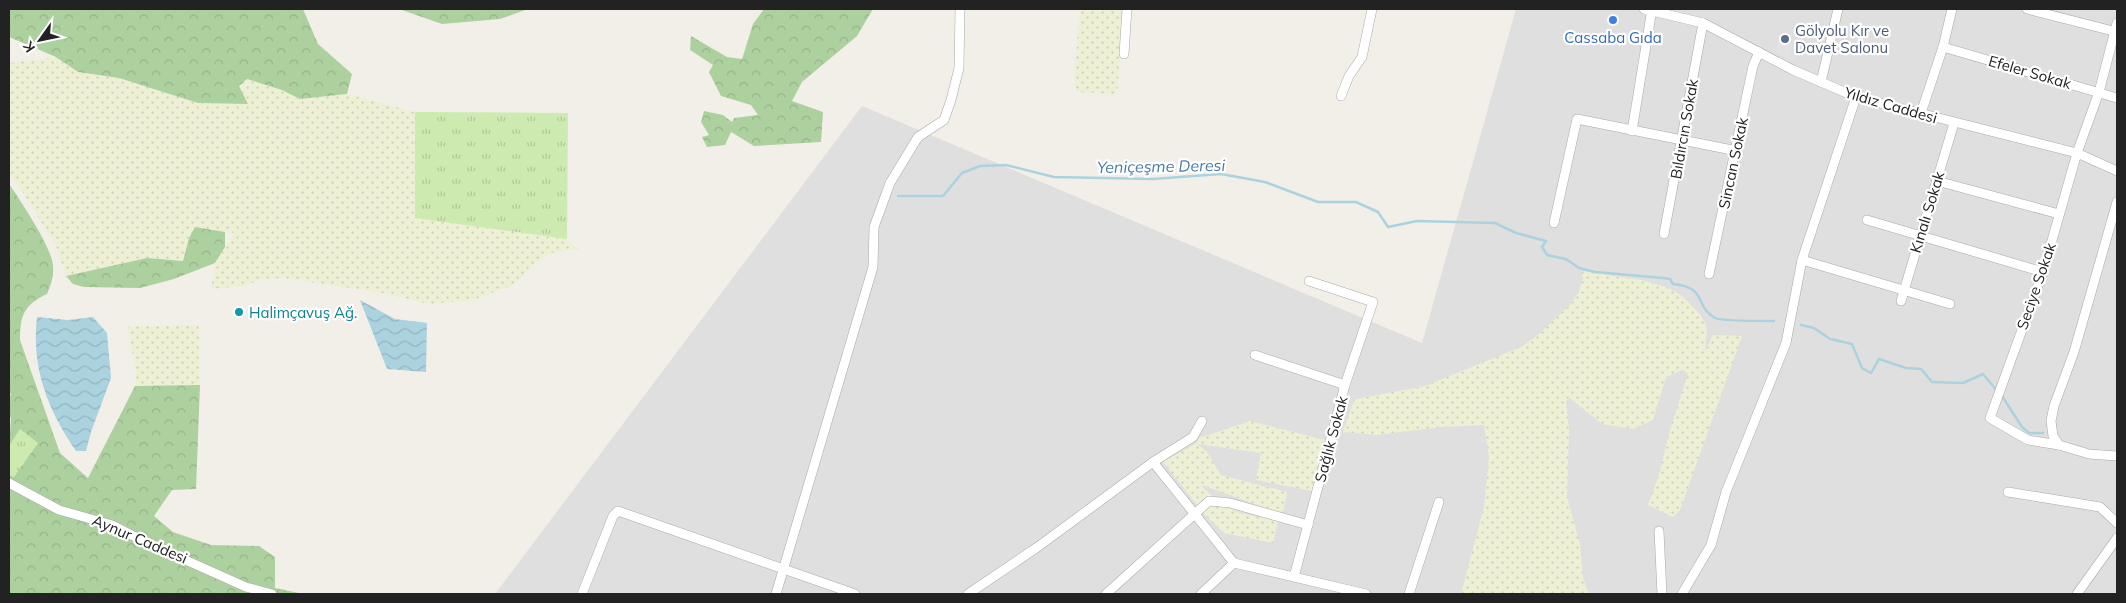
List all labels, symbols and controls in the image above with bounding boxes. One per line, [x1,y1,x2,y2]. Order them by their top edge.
marker: Cassaba Gıda [1607,14,1619,26]
north arrow [15,15,65,65]
place label: Gölyolu Kır ve Davet Salonu [1795,21,1889,57]
place label: Cassaba Gıda [1564,28,1662,47]
marker: Gölyolu Kır ve Davet Salonu [1779,33,1791,45]
text: K [19,38,39,56]
street label: Efeler Sokak [1986,51,2074,93]
street label: Bıldırcın Sokak [1666,77,1702,181]
street label: Yıldız Caddesi [1841,82,1940,127]
street label: Sincan Sokak [1714,115,1752,210]
water label: Yeniçeşme Deresi [1097,155,1226,177]
street label: Kınalı Sokak [1906,169,1948,255]
street label: Seciye Sokak [2012,240,2060,332]
place label: Halimçavuş Ağ. [249,303,357,322]
marker: Halimçavuş Ağ. [233,306,245,318]
street label: Sağlık Sokak [1310,394,1352,484]
street label: Aynur Caddesi [90,510,190,568]

